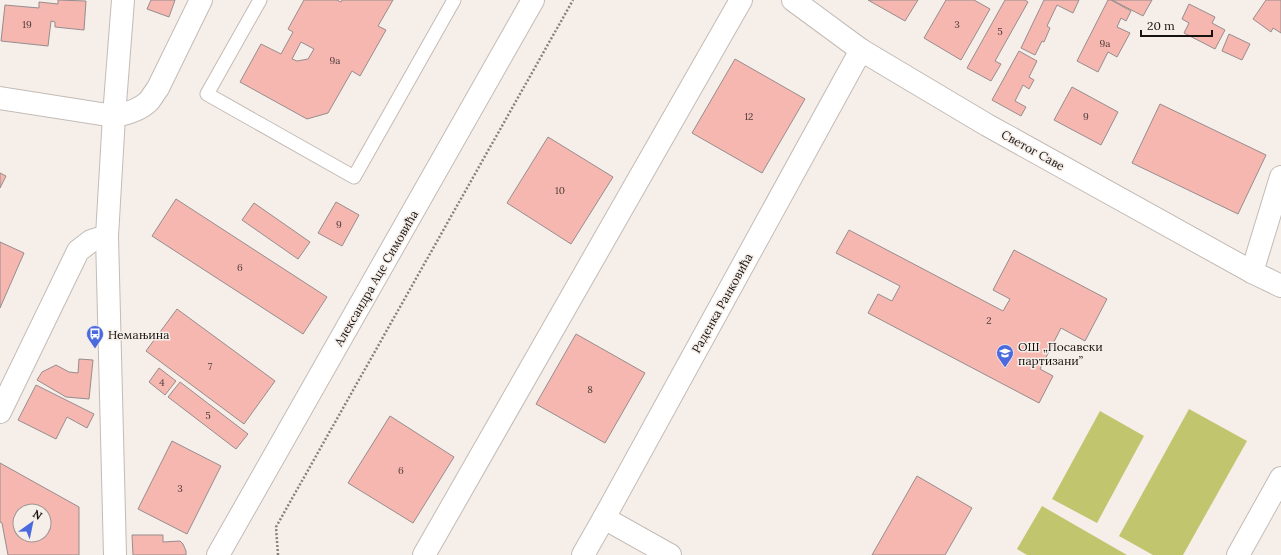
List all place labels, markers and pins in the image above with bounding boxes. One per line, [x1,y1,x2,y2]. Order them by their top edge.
bus stop icon: Немањина [85,324,105,349]
place label: Немањина [108,327,169,342]
place label: ОШ „Посавски партизани” [1018,339,1103,368]
school or university icon: ОШ „Посавски партизани” [995,343,1015,368]

